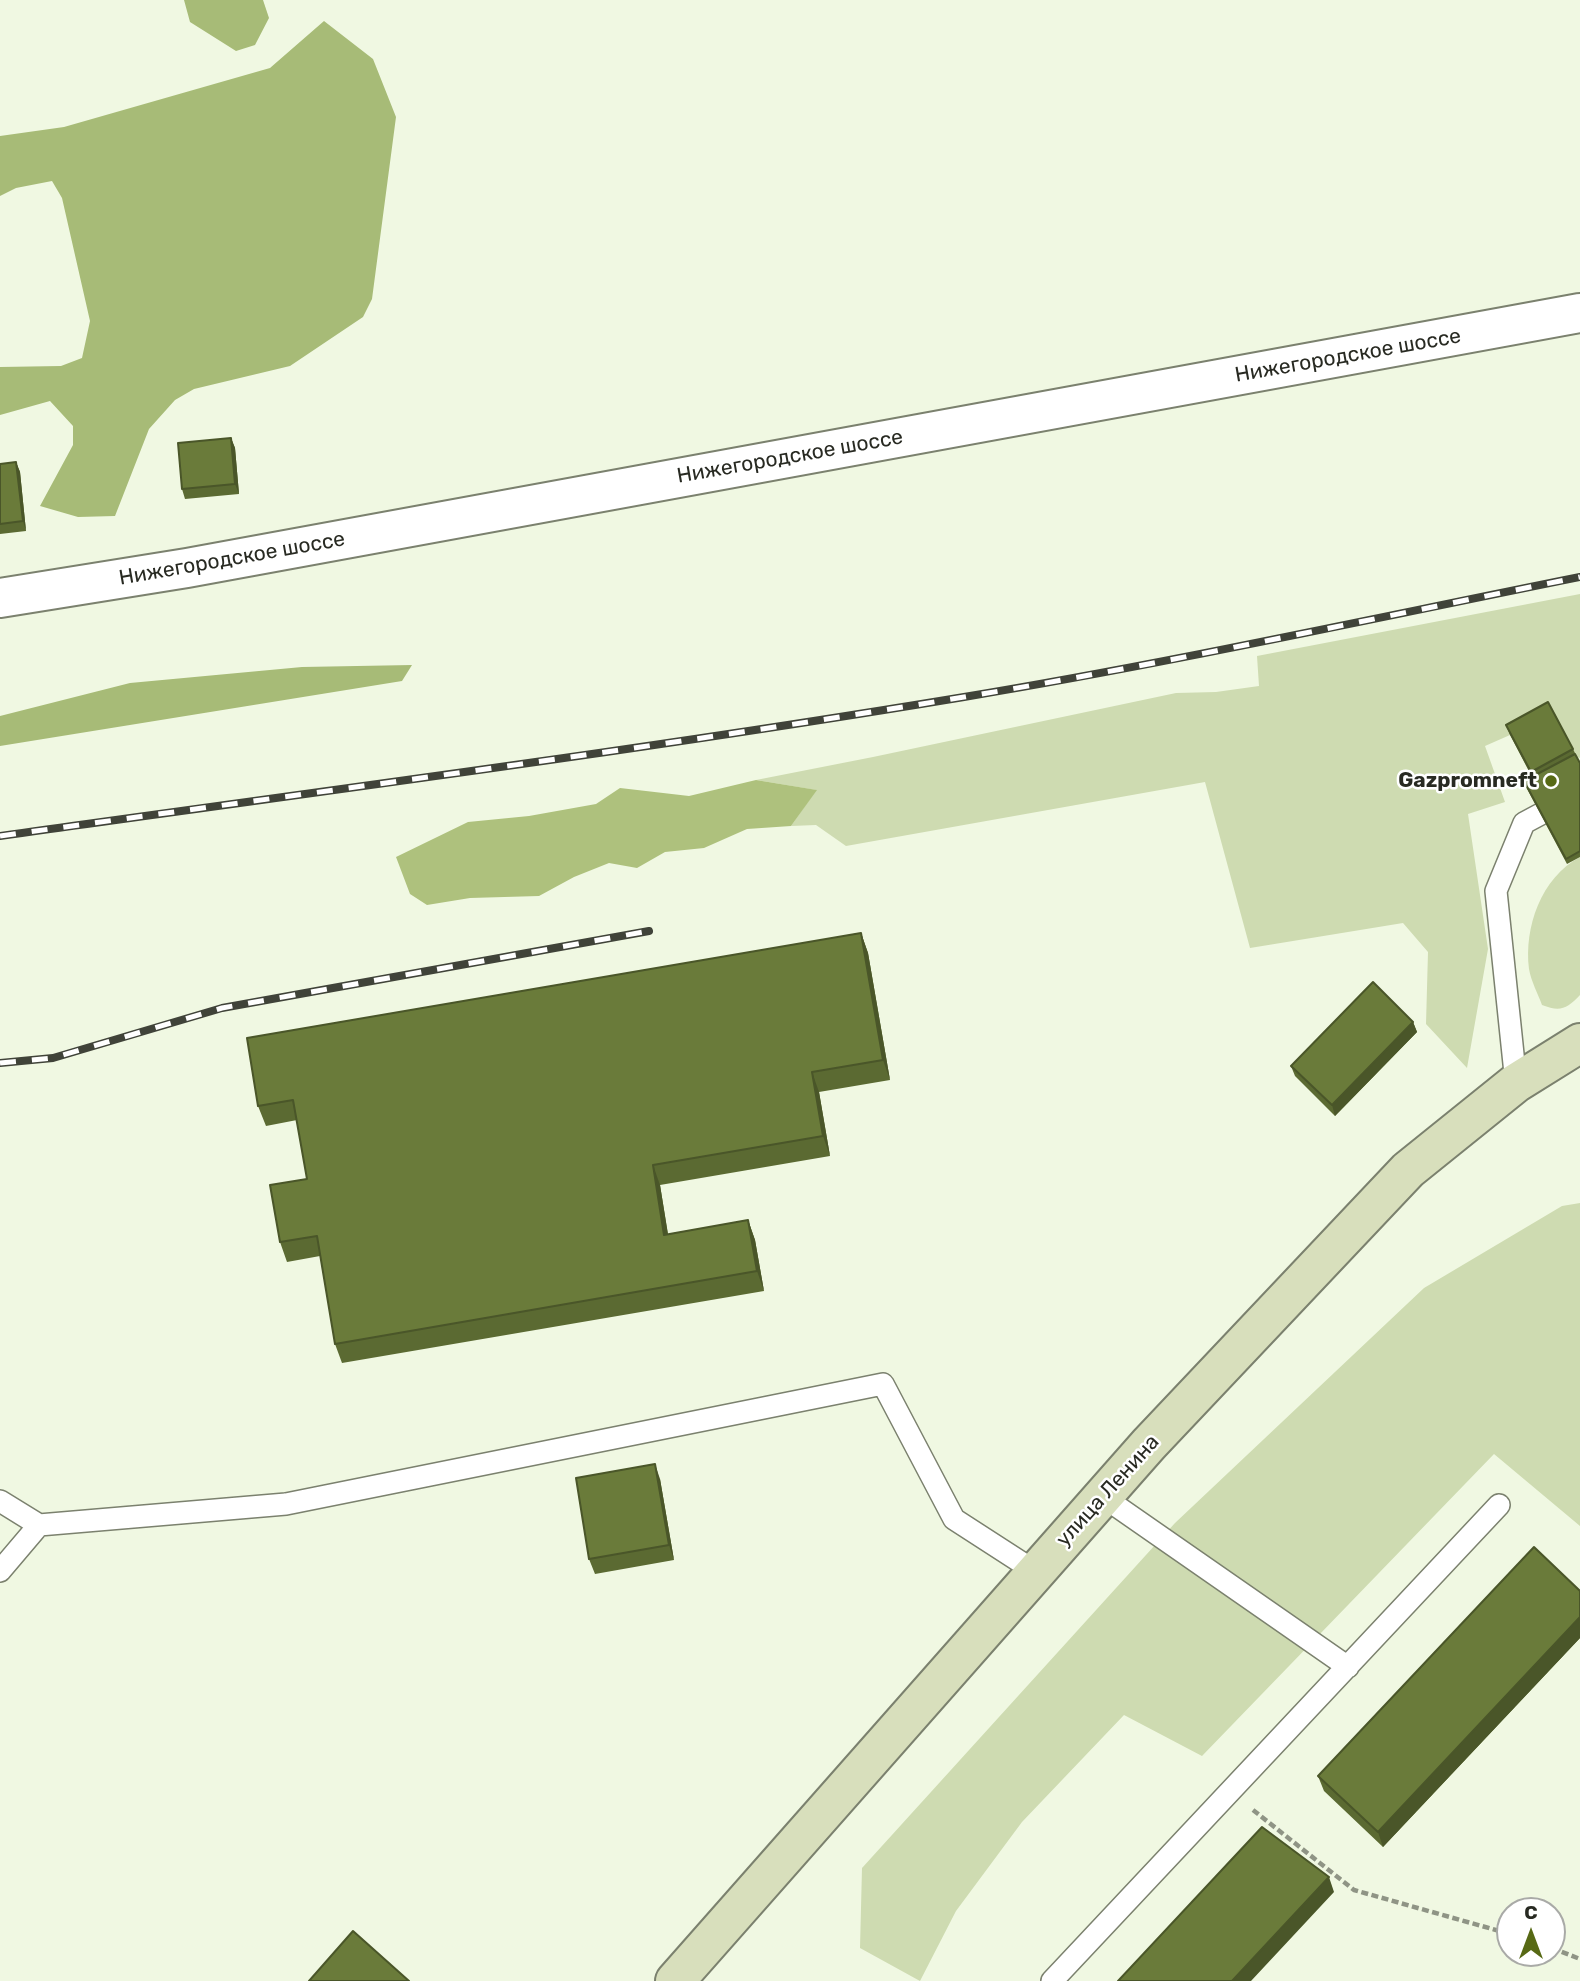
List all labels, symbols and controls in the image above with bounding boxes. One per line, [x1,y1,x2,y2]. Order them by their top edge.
street label: Нижегородское шоссе [1233,324,1463,388]
street label: Нижегородское шоссе [675,425,905,489]
street label: Нижегородское шоссе [117,527,347,591]
place label: Gazpromneft [1398,768,1537,794]
marker: Gazpromneft [1543,773,1559,789]
street label: улица Ленина [1051,1430,1165,1552]
north arrow [1496,1897,1566,1967]
text: С [1524,1901,1538,1924]

